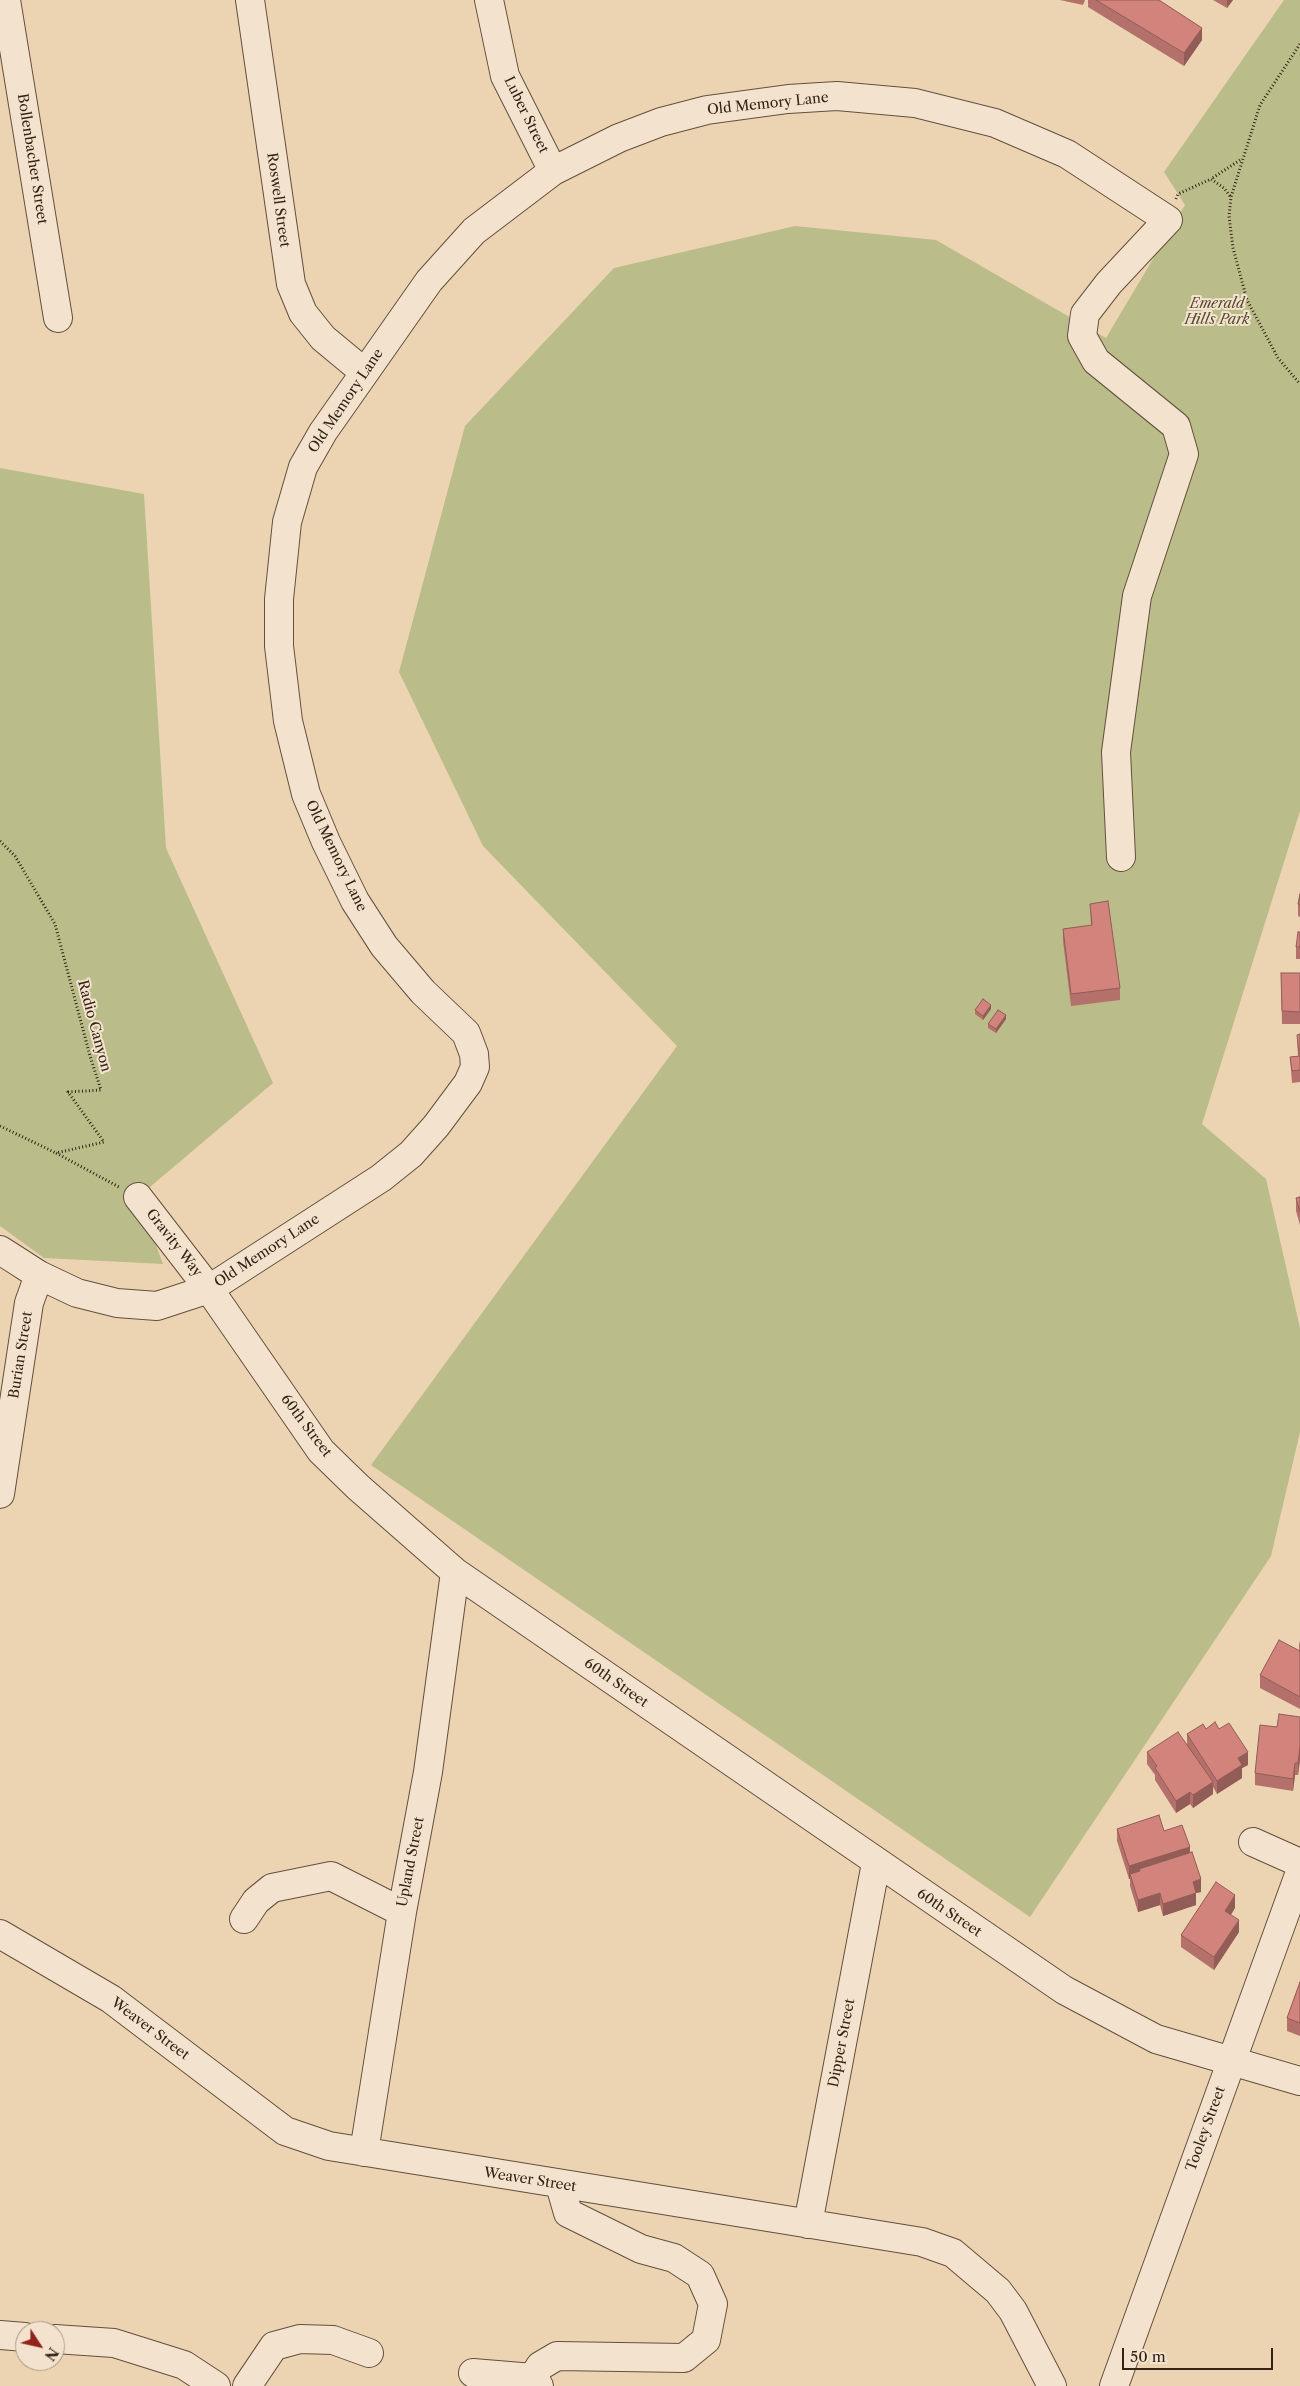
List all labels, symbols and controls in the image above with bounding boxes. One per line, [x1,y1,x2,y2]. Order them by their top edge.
street label: Luber Street [500,74,552,156]
street label: Old Memory Lane [707,89,829,119]
street label: Bollenbacher Street [13,92,51,226]
street label: Roswell Street [263,152,293,248]
park label: Emerald Hills Park [1184,296,1250,328]
street label: Old Memory Lane [305,346,387,456]
street label: Old Memory Lane [302,798,370,914]
street label: Radio Canyon [74,978,114,1074]
street label: Gravity Way [142,1206,206,1280]
street label: Old Memory Lane [211,1211,323,1291]
street label: Burian Street [6,1310,36,1400]
street label: 60th Street [277,1391,335,1461]
street label: 60th Street [581,1655,651,1711]
street label: Upland Street [394,1816,428,1908]
street label: 60th Street [914,1885,984,1941]
street label: Weaver Street [108,1994,192,2064]
street label: Dipper Street [825,1997,859,2089]
street label: Tooley Street [1183,2084,1229,2174]
street label: Weaver Street [483,2164,577,2196]
north arrow [15,2321,65,2371]
scale bar [1125,2338,1276,2370]
text: N [41,2344,62,2364]
text: 50 m [1130,2347,1166,2366]

